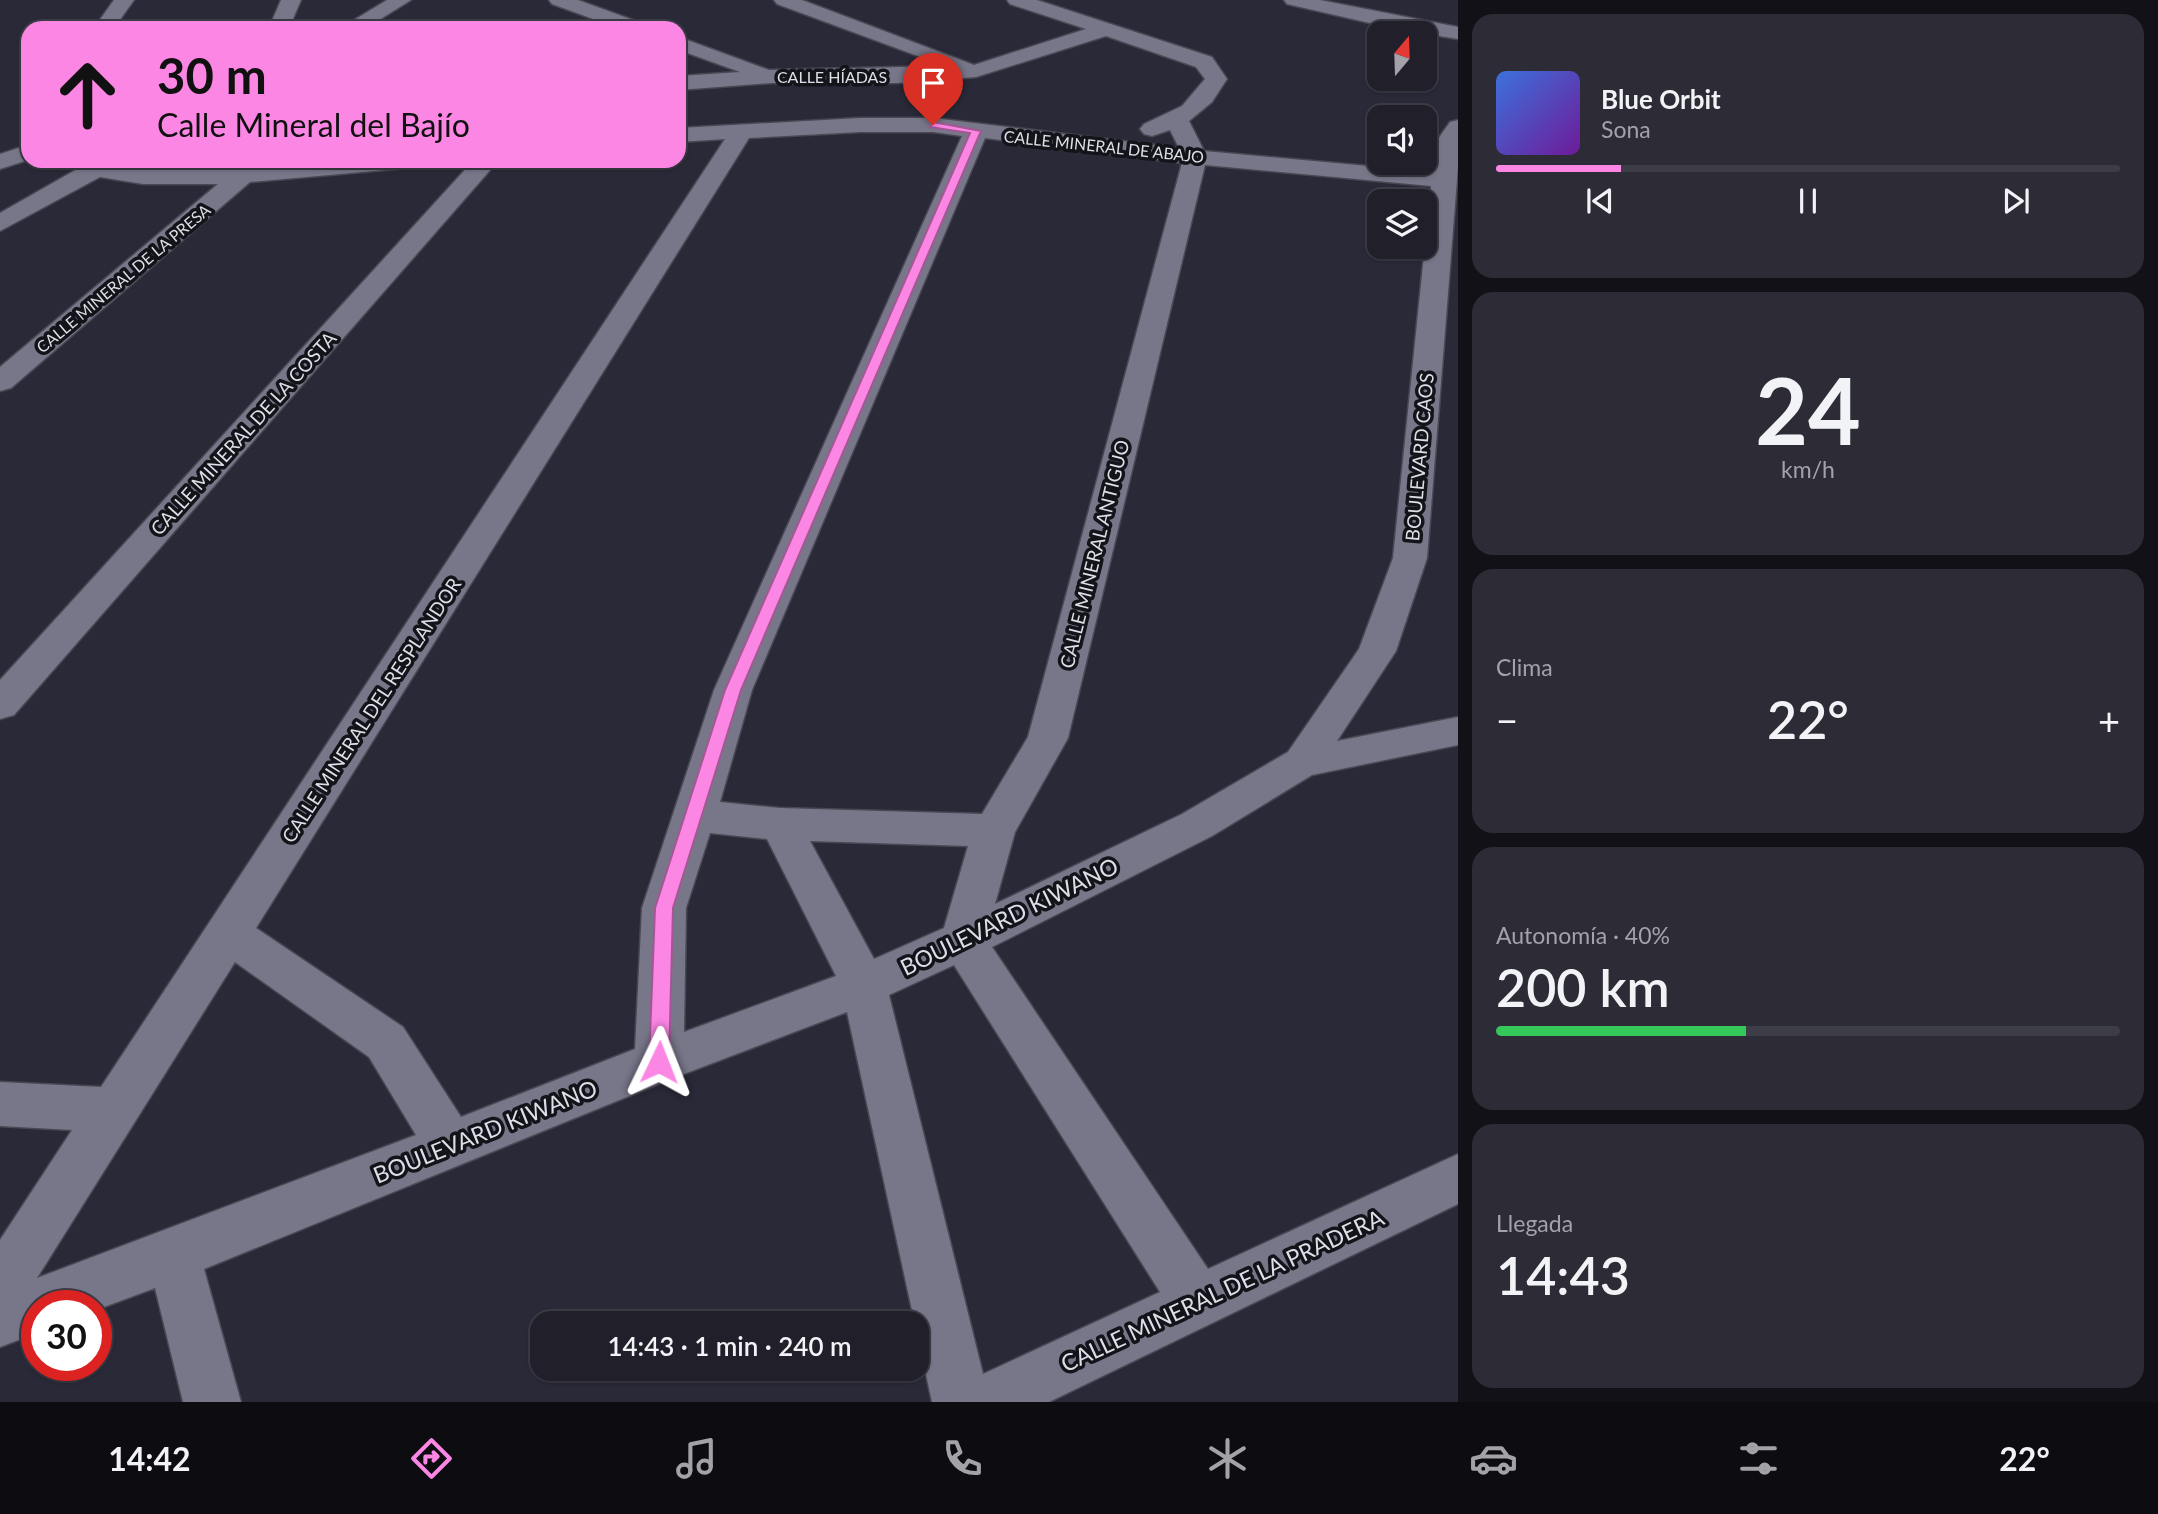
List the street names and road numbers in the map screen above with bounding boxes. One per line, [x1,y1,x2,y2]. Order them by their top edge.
street label: CALLE HÍADAS [777,67,887,86]
street label: CALLE MINERAL DE ABAJO [1003,126,1205,166]
street label: CALLE MINERAL DE LA PRESA [32,200,214,356]
street label: CALLE MINERAL DE LA COSTA [145,326,341,540]
street label: BOULEVARD CAOS [1400,372,1438,542]
street label: CALLE MINERAL ANTIGUO [1054,437,1134,671]
street label: CALLE MINERAL DEL RESPLANDOR [277,573,465,847]
street label: BOULEVARD KIWANO [895,851,1123,981]
street label: BOULEVARD KIWANO [369,1073,601,1189]
street label: CALLE MINERAL DE LA PRADERA [1056,1203,1388,1377]

